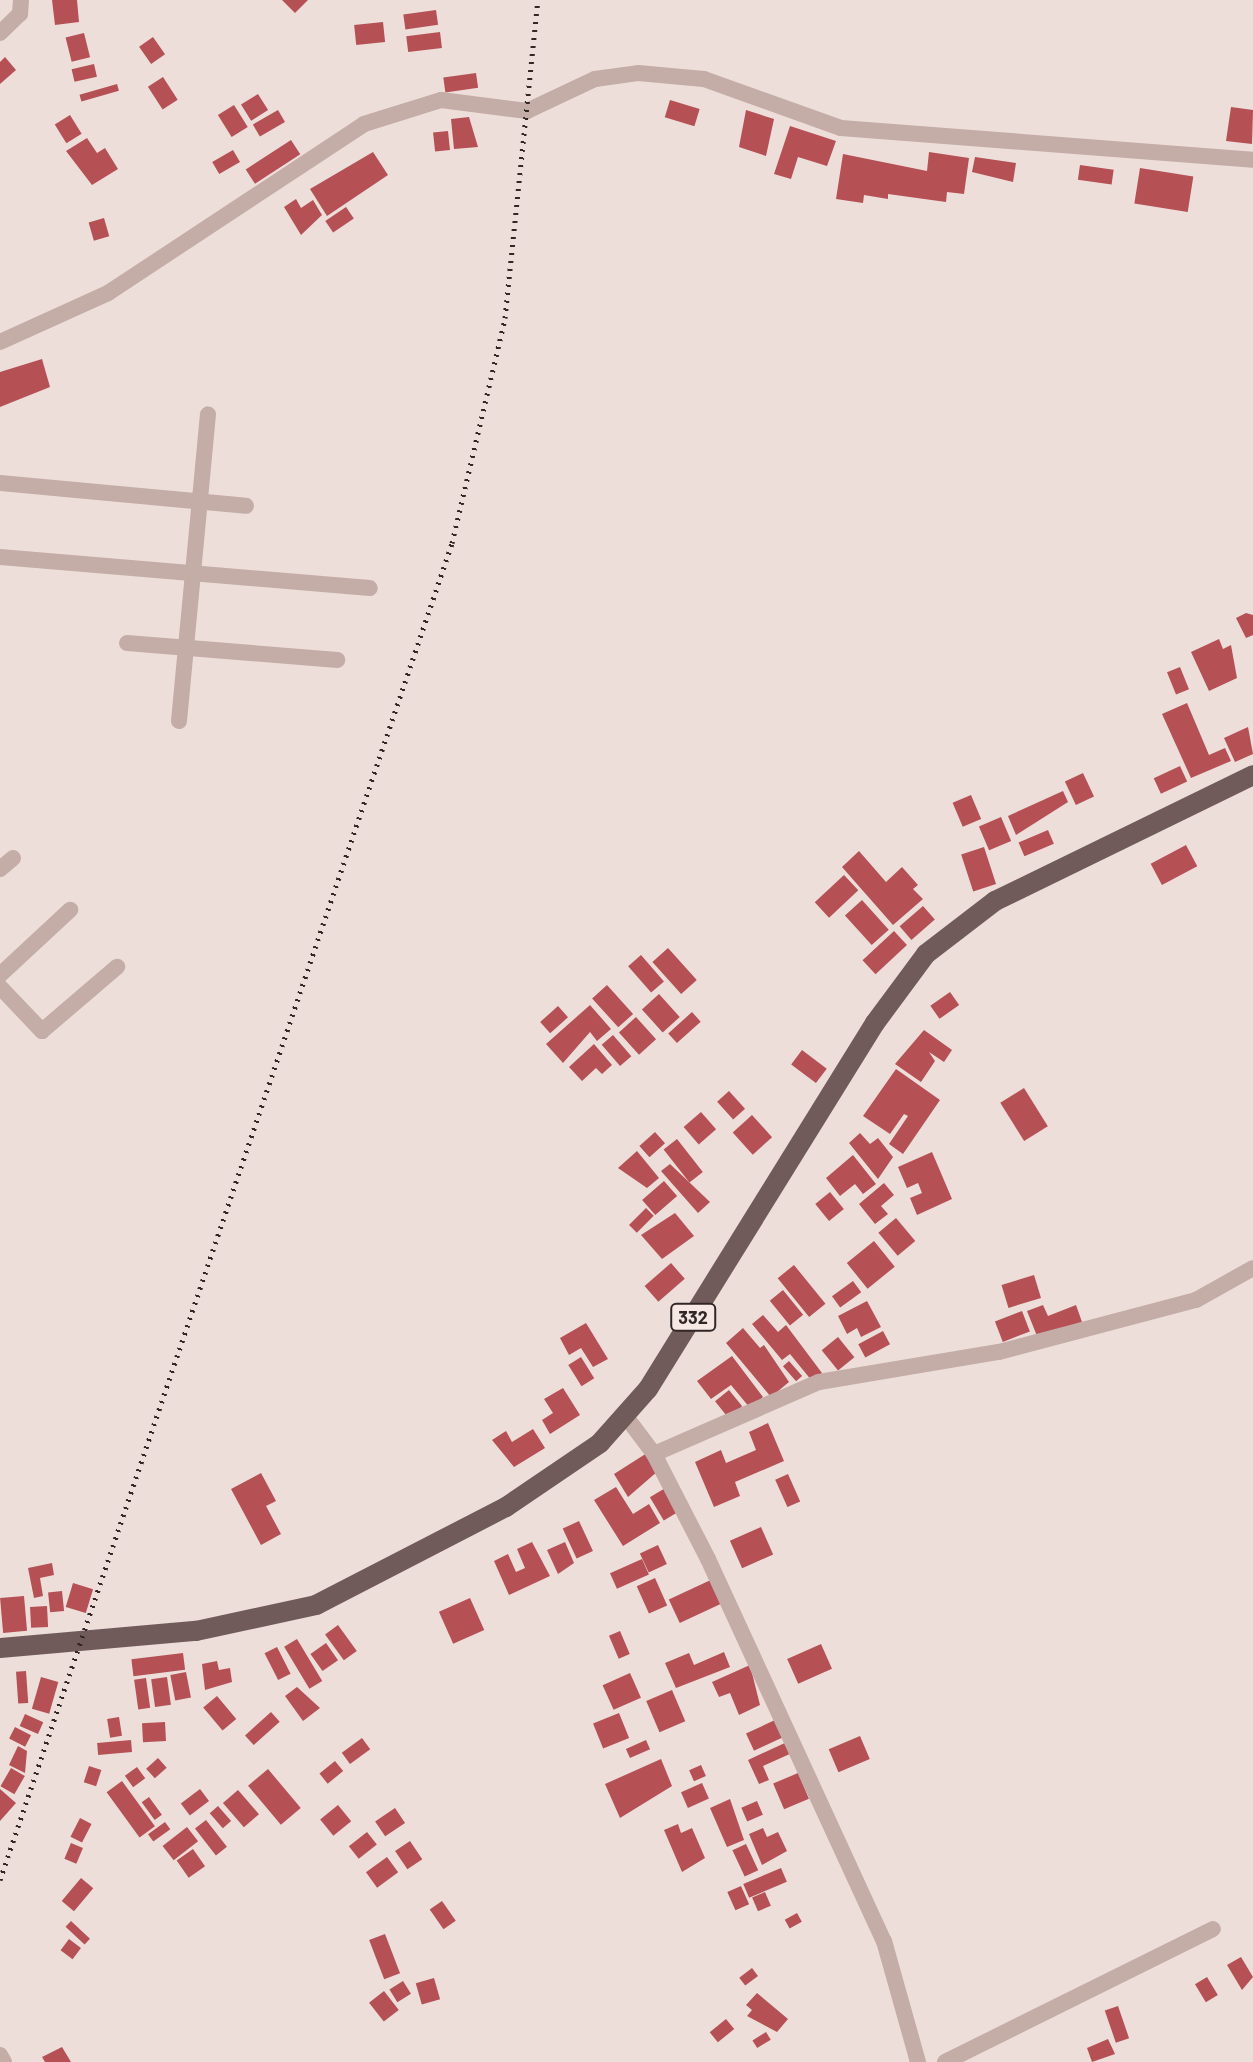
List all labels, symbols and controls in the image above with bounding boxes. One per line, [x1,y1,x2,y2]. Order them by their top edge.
road number: 332 [669,1303,717,1331]

